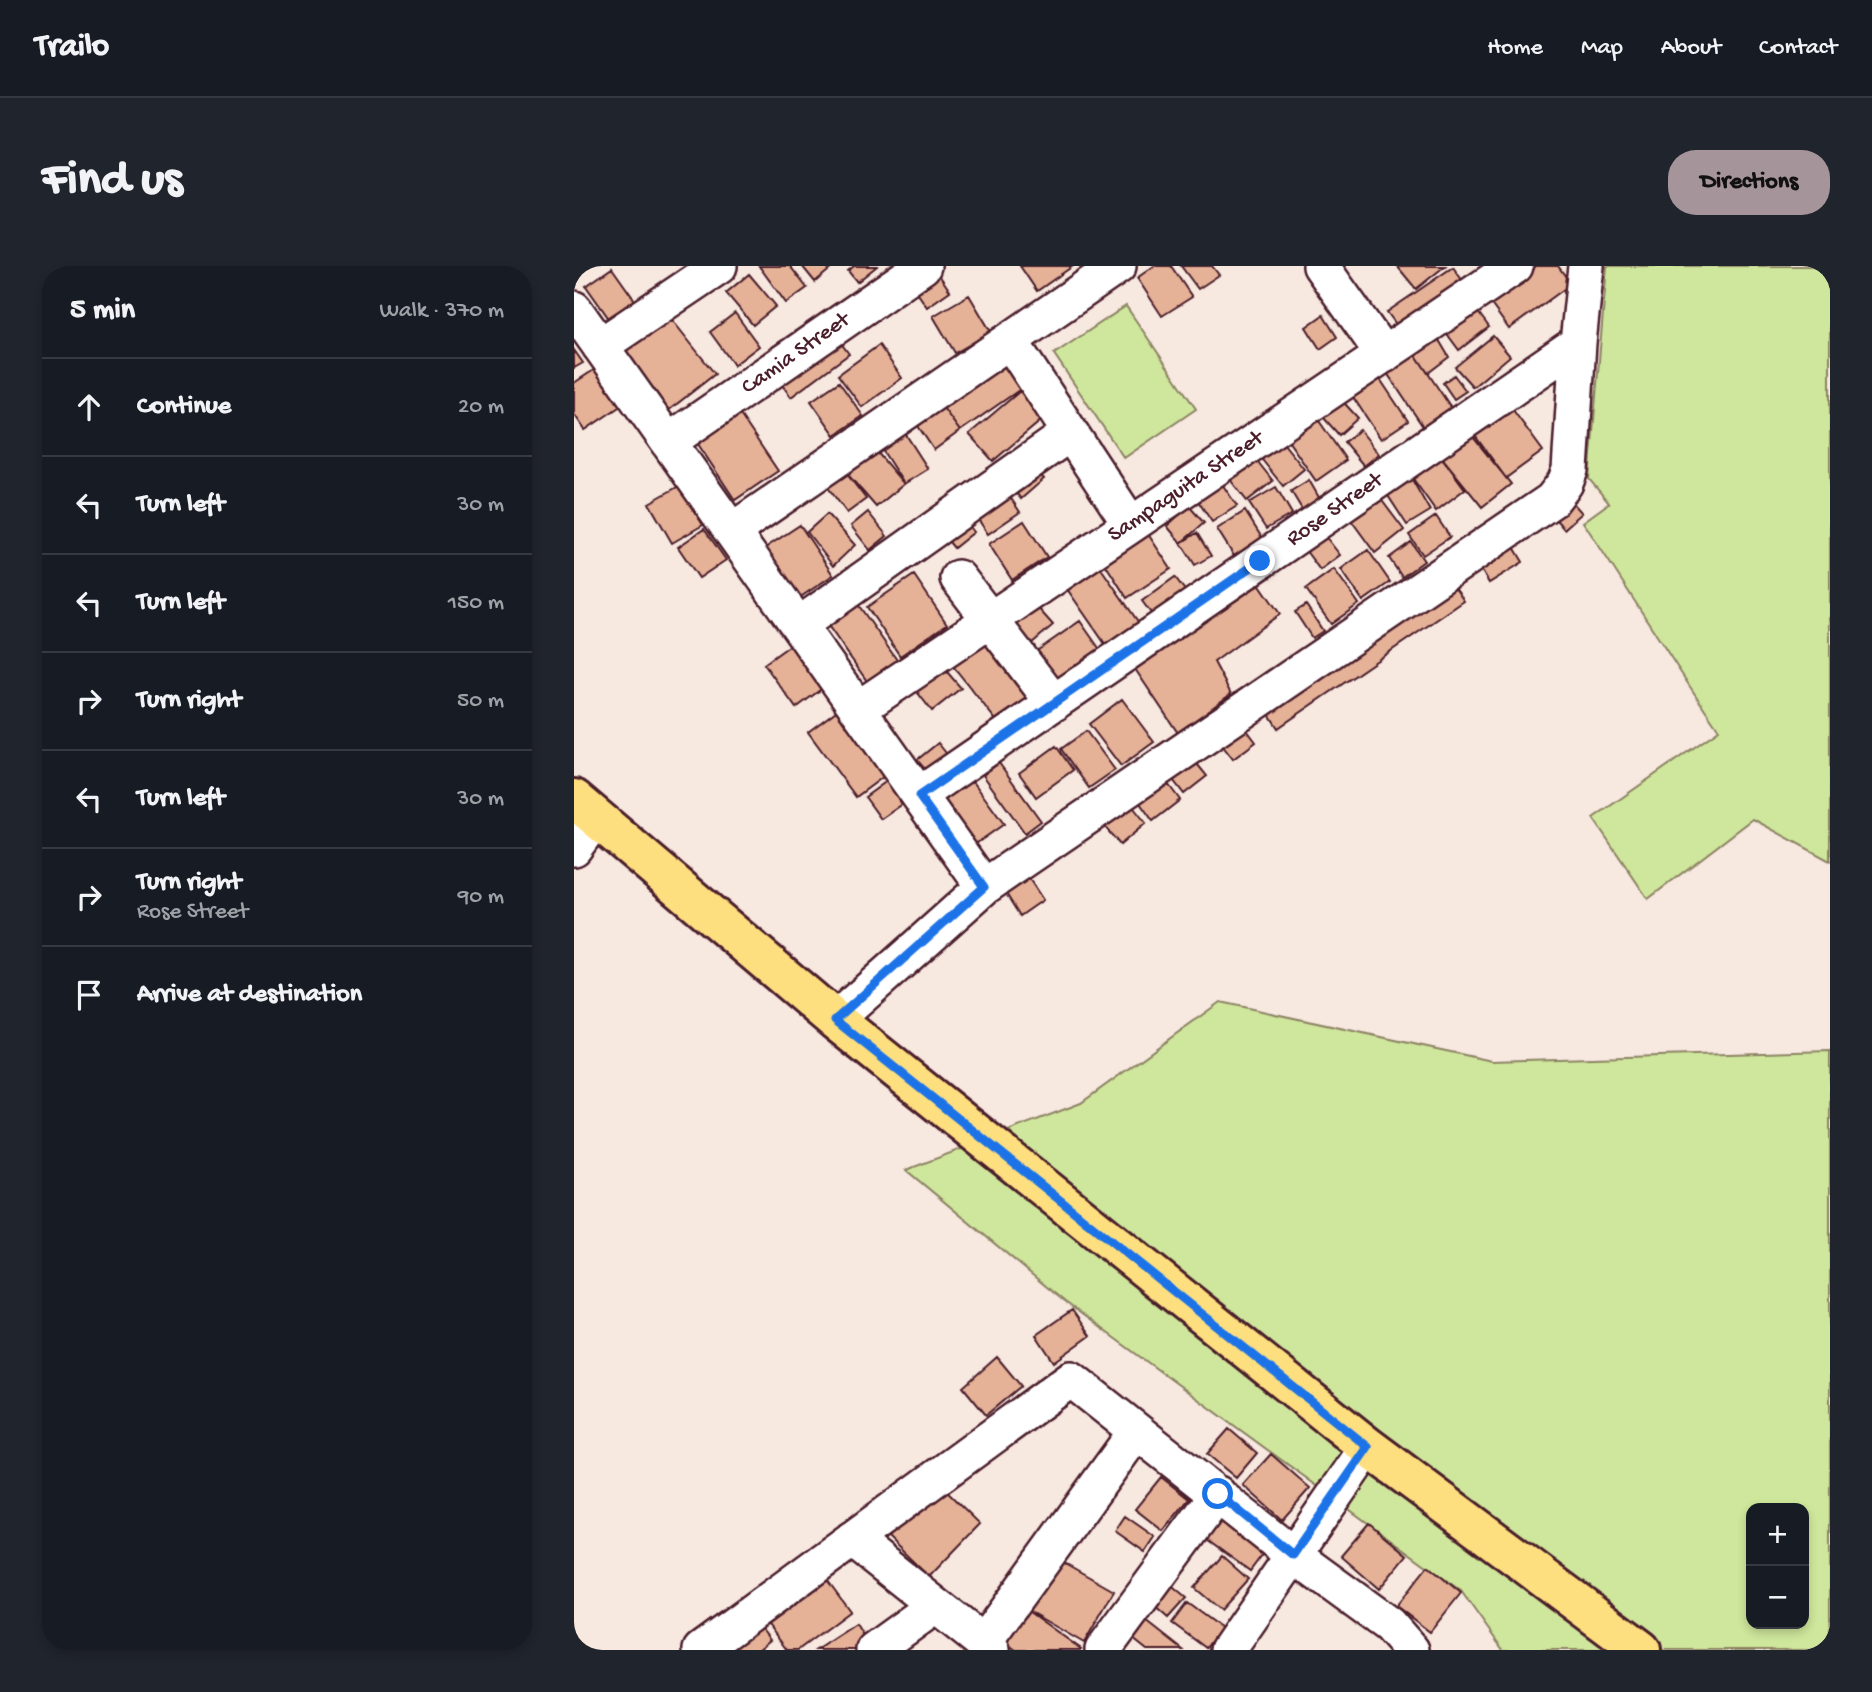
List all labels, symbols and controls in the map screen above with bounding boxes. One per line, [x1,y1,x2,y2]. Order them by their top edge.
text: Trailo [35,29,109,67]
text: Home [1487,34,1543,63]
text: Map [1581,34,1623,63]
text: About [1661,34,1721,63]
text: Contact [1759,34,1837,63]
button: Directions [1668,150,1830,215]
text: Find us [42,153,182,211]
text: 5 min [70,294,135,329]
text: Walk · 370 m [380,298,504,325]
street label: Camia Street [737,306,857,401]
icon: ahead [70,388,108,426]
text: Continue [137,392,231,423]
text: 20 m [458,394,504,421]
street label: Sampaguita Street [1103,424,1270,549]
street label: Rose Street [1282,466,1390,553]
icon: left [70,486,108,524]
text: Turn left [137,490,225,521]
text: 30 m [457,492,504,519]
route end [1244,545,1275,576]
icon: left [70,584,108,622]
text: Turn left [137,588,225,619]
text: 150 m [448,590,504,617]
icon: right [70,682,108,720]
text: Turn right [137,686,241,717]
text: 50 m [457,688,504,715]
icon: left [70,780,108,818]
text: Turn left [137,784,225,815]
text: 30 m [457,786,504,813]
text: Turn right [137,868,241,899]
icon: right [70,878,108,916]
text: 90 m [458,884,504,911]
text: Rose Street [137,899,248,926]
icon: arrive [70,976,108,1014]
text: Arrive at destination [137,980,362,1011]
route start [1202,1478,1233,1509]
map controls [1746,1503,1809,1629]
button: + [1746,1503,1809,1566]
button: − [1746,1566,1809,1629]

